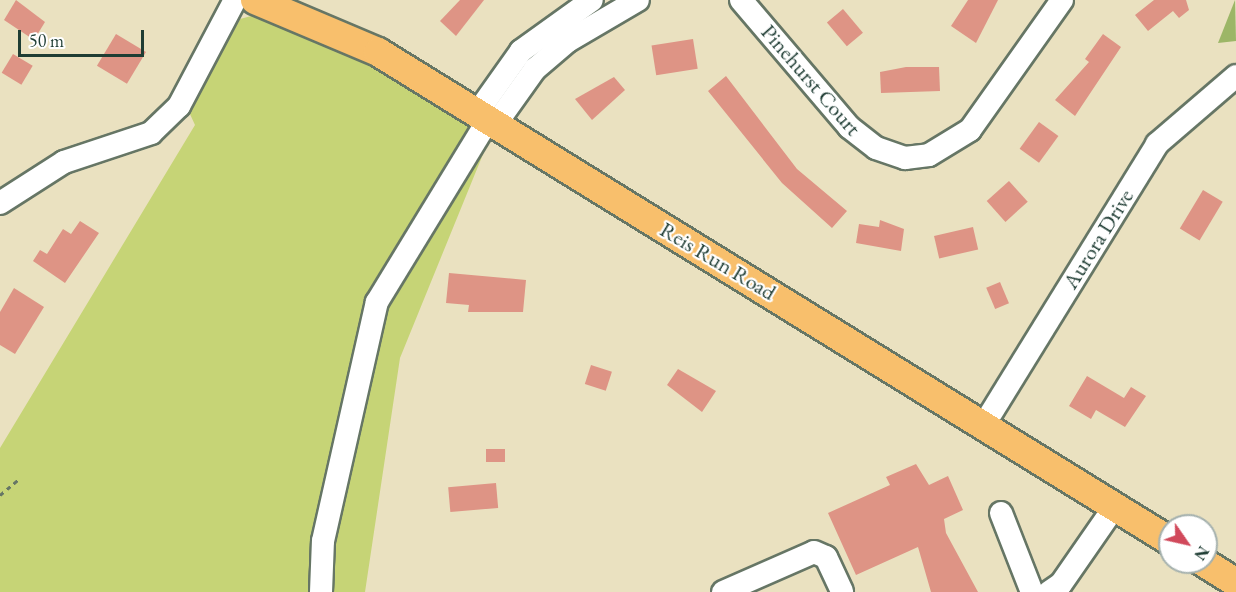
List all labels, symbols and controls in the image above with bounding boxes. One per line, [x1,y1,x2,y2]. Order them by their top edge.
scale bar [21,18,147,56]
street label: Pinehurst Court [756,19,866,141]
text: 50 m [29,29,64,52]
street label: Aurora Drive [1057,184,1139,294]
street label: Reis Run Road [655,216,781,306]
north arrow [1158,514,1218,574]
text: N [1189,542,1214,564]

